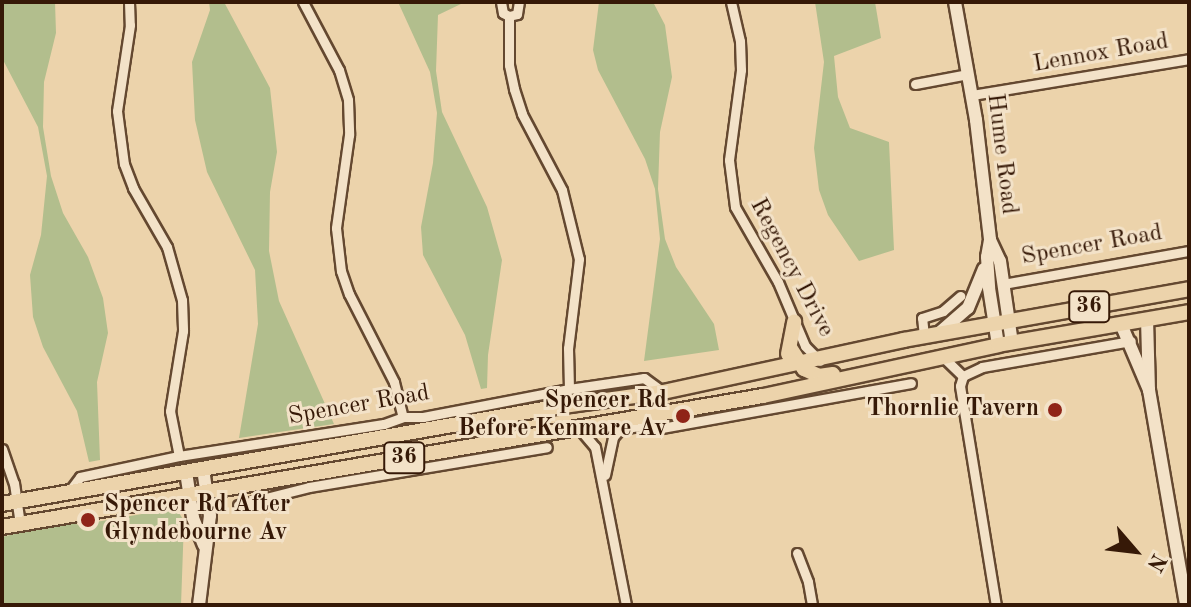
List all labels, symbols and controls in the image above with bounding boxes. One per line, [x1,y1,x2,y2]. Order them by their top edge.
street label: Lennox Road [1031,28,1171,80]
street label: Hume Road [979,92,1023,216]
street label: Regency Drive [742,194,840,342]
street label: Spencer Road [1019,219,1165,273]
road number: 36 [1067,289,1111,325]
street label: Spencer Road [286,379,432,433]
place label: Spencer Rd Before Kenmare Av [458,388,667,444]
place label: Thornlie Tavern [867,396,1039,424]
marker: Thornlie Tavern [1046,401,1064,419]
marker: Spencer Rd Before Kenmare Av [674,407,692,425]
road number: 36 [382,440,426,476]
place label: Spencer Rd After Glyndebourne Av [104,492,290,548]
marker: Spencer Rd After Glyndebourne Av [79,511,97,529]
north arrow [1095,511,1175,591]
text: N [1143,550,1170,575]

